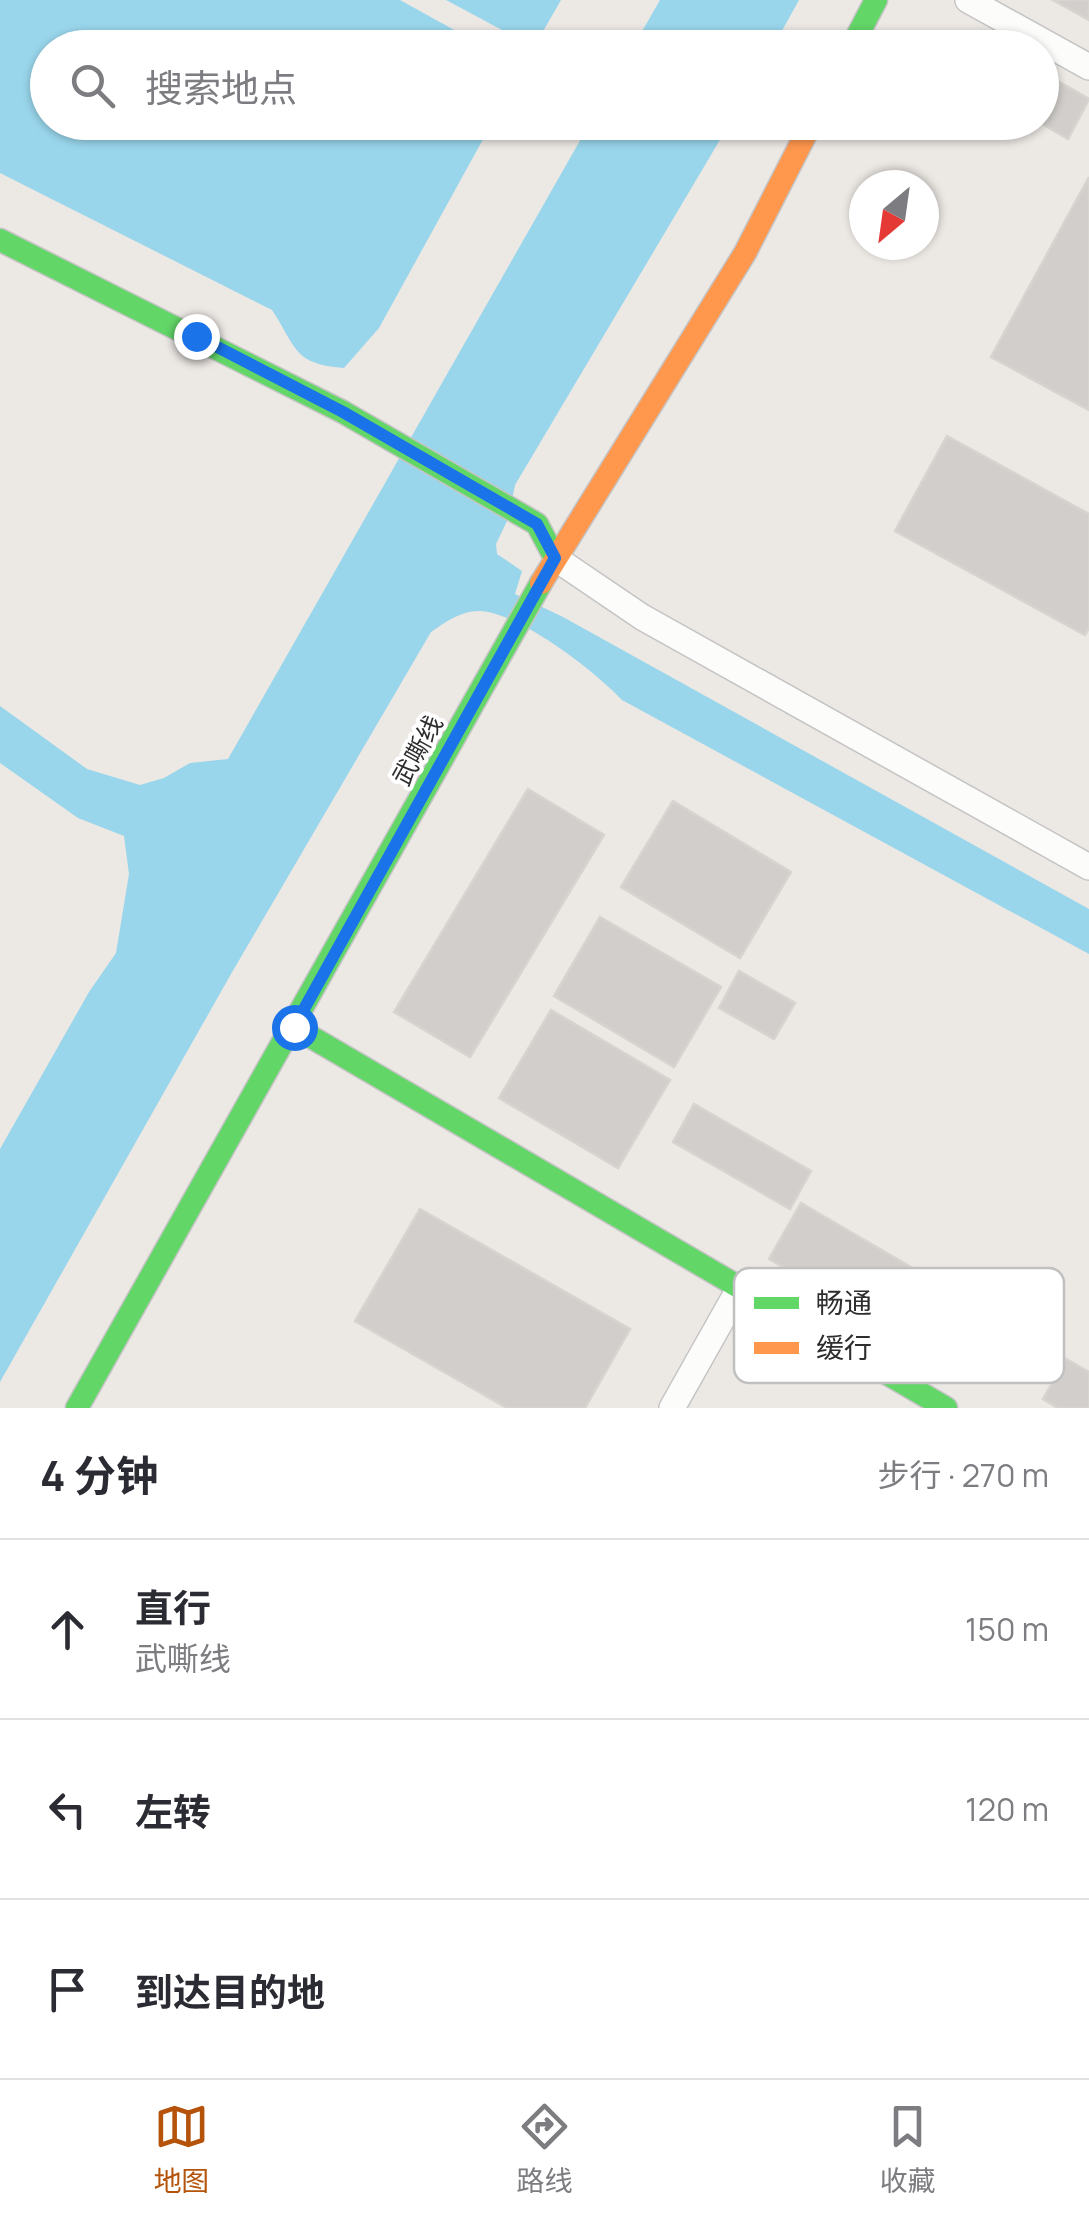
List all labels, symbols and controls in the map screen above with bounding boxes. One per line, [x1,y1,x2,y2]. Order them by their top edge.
search box [30,30,1059,140]
icon: search [65,58,120,113]
text: 搜索地点 [145,61,297,113]
north arrow [849,170,939,260]
route end [174,314,220,360]
street label: 武嘶线 [384,709,450,791]
route start [272,1005,318,1051]
legend [734,1268,1064,1383]
text: 畅通 [816,1283,872,1321]
text: 缓行 [816,1328,872,1366]
text: 4 分钟 [40,1446,158,1504]
text: 步行 · 270 m [878,1453,1049,1497]
text: 直行 [135,1581,211,1633]
icon: ahead [40,1602,95,1657]
text: 150 m [965,1607,1049,1651]
text: 武嘶线 [135,1636,231,1680]
icon: left [40,1782,95,1837]
text: 左转 [135,1785,211,1837]
text: 120 m [965,1787,1049,1831]
icon: arrive [40,1962,95,2017]
text: 到达目的地 [135,1965,325,2017]
tab: 地图 [153,2099,210,2199]
tab: 路线 [516,2099,573,2199]
tab: 收藏 [879,2099,936,2199]

